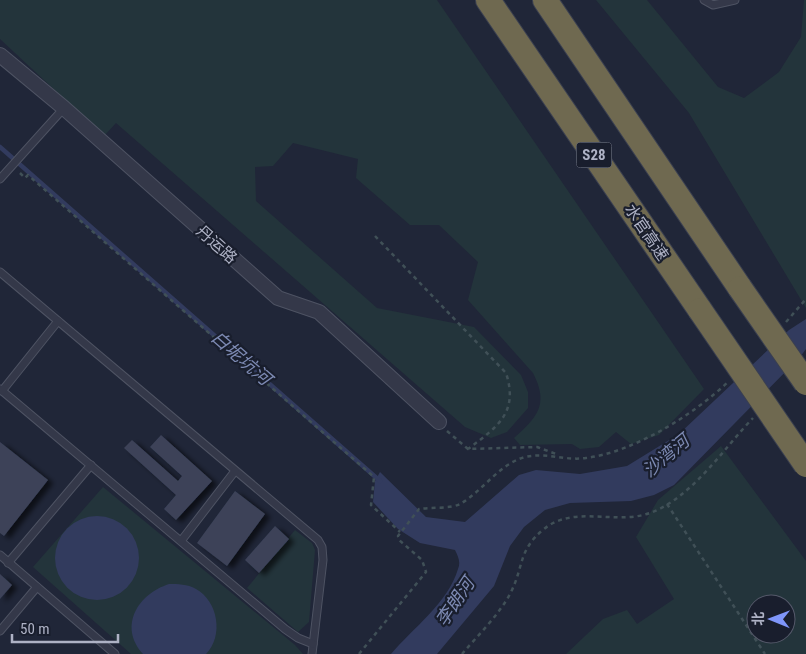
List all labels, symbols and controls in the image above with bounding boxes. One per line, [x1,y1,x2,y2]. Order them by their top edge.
road number: S28 [576,142,612,168]
street label: 水官高速 [621,200,672,264]
street label: 丹运路 [192,221,241,267]
water label: 白坭坑河 [207,326,278,391]
water label: 沙湾河 [638,428,695,481]
water label: 李朗河 [431,571,480,630]
north arrow [746,594,796,644]
scale bar [12,612,119,644]
text: 北 [750,612,766,626]
text: 50 m [20,620,50,638]

